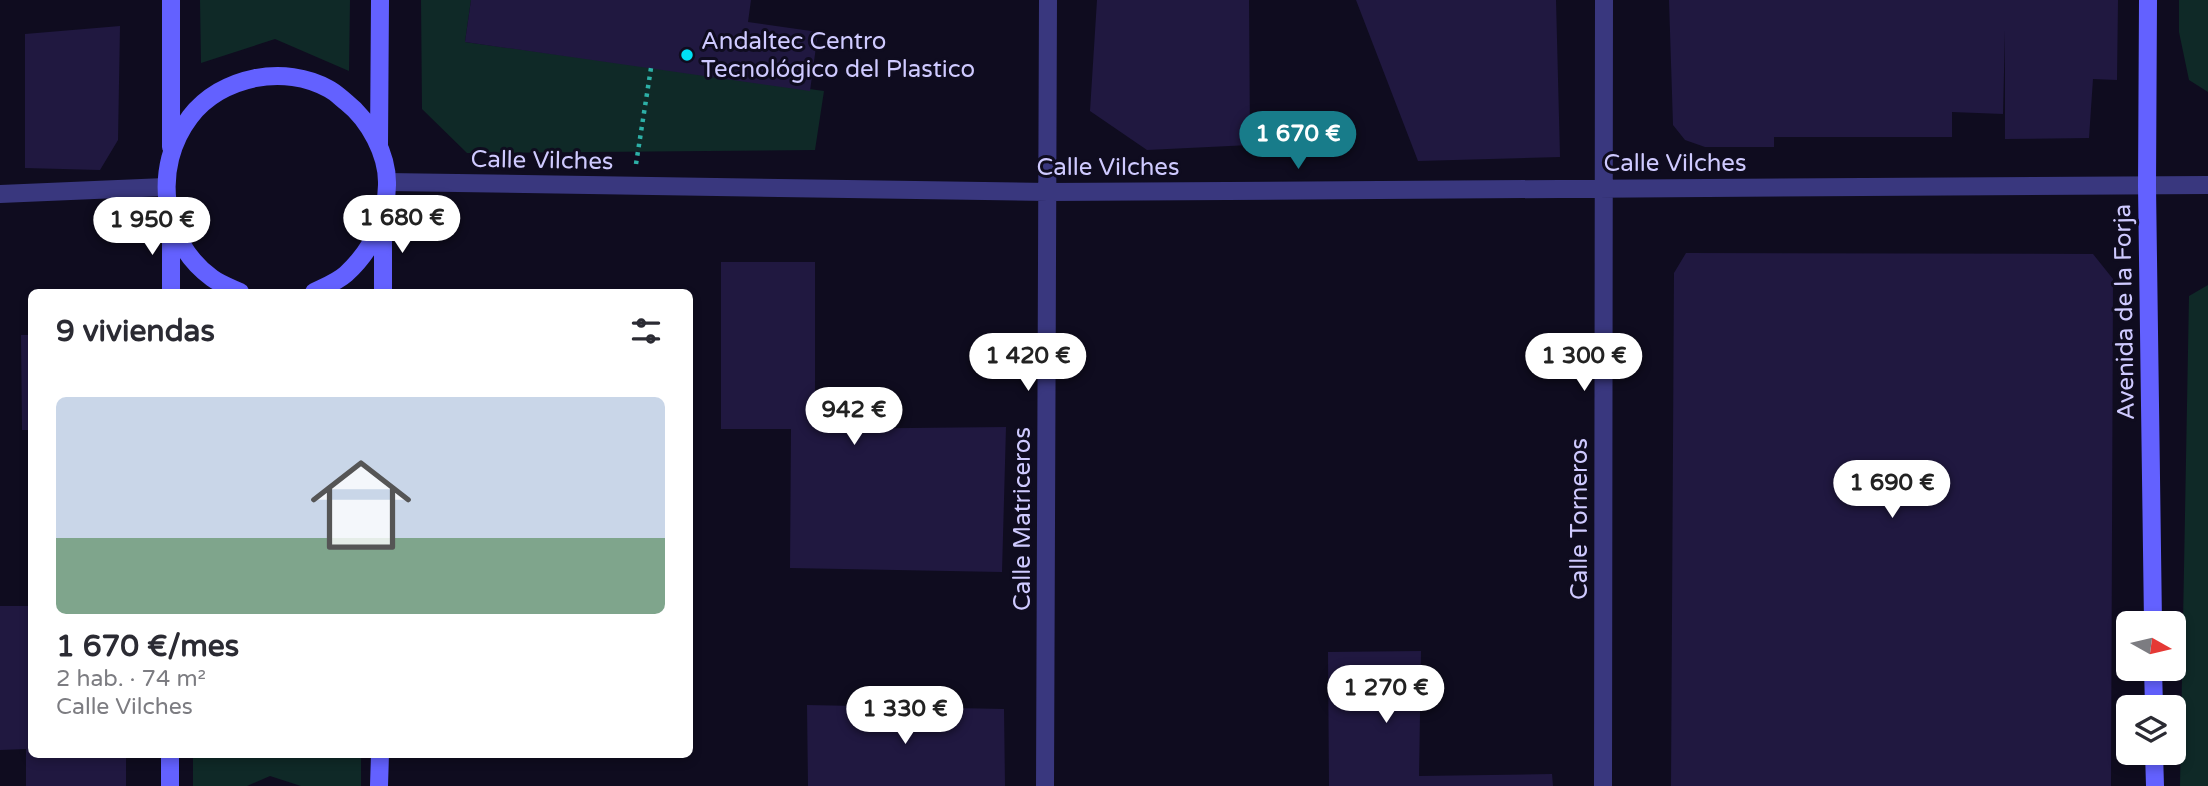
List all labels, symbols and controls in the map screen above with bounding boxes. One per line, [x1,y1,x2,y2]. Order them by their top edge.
place label: Andaltec Centro Tecnológico del Plastico [701,27,975,84]
marker: Andaltec Centro Tecnológico del Plastico [679,47,695,63]
pin: 1 670 € [1233,111,1363,171]
text: 1 670 € [1255,120,1341,148]
street label: Calle Vilches [470,145,614,176]
street label: Calle Vilches [1604,149,1746,178]
street label: Calle Vilches [1037,153,1179,182]
pin: 1 680 € [337,196,467,255]
pin: 1 950 € [87,198,217,257]
text: 1 680 € [359,204,445,232]
street label: Avenida de la Forja [2108,204,2141,420]
text: 1 950 € [109,206,195,234]
icon: filters [627,312,665,350]
text: 9 viviendas [56,313,215,350]
pin: 1 420 € [963,334,1093,393]
pin: 1 300 € [1519,334,1649,393]
text: 1 420 € [985,342,1071,370]
text: 1 300 € [1541,342,1627,370]
pin: 942 € [805,388,903,447]
text: 942 € [822,396,887,424]
street label: Calle Matriceros [1008,427,1037,611]
street label: Calle Torneros [1565,438,1594,600]
icon: home [298,442,424,568]
pin: 1 690 € [1827,461,1957,520]
text: 1 690 € [1849,469,1935,497]
north arrow [2116,611,2186,681]
map controls [2116,611,2186,765]
text: 1 670 €/mes [56,628,239,665]
text: 2 hab. · 74 m² [56,665,206,693]
pin: 1 270 € [1321,666,1451,725]
text: 1 270 € [1343,674,1429,702]
pin: 1 330 € [840,686,970,746]
text: Calle Vilches [56,693,193,721]
text: 1 330 € [862,695,948,723]
button: layers [2116,695,2186,765]

